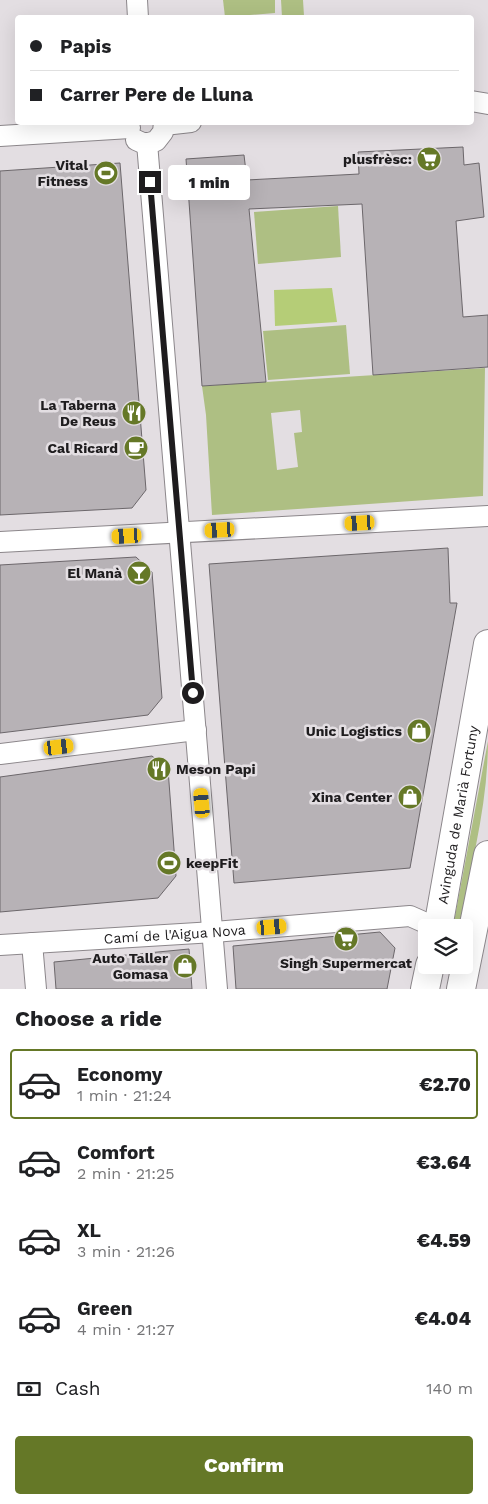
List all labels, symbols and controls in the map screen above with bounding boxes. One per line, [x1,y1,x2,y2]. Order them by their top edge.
text: Papis [60,35,111,58]
text: Carrer Pere de Lluna [60,83,253,106]
supermarket icon: plusfrèsc: [416,146,442,172]
place label: plusfrèsc: [343,151,412,167]
place label: Vital Fitness [38,157,89,189]
sports icon: Vital Fitness [93,160,119,186]
callout: 1 min [168,164,250,200]
route end [139,171,161,193]
text: 1 min [188,173,230,192]
place label: La Taberna De Reus [40,397,117,429]
restaurant icon: La Taberna De Reus [121,400,147,426]
cafe icon: Cal Ricard [123,435,149,461]
place label: Cal Ricard [48,440,118,456]
car [344,515,375,531]
car [204,522,235,538]
car [111,528,142,544]
bar icon: El Manà [126,560,152,586]
place label: El Manà [67,565,123,581]
route start [182,682,204,704]
shop icon: Unic Logistics [406,718,432,744]
place label: Unic Logistics [306,723,403,739]
street label: Avinguda de Marià Fortuny [434,724,482,905]
car [43,738,74,756]
restaurant icon: Meson Papi [146,756,172,782]
place label: Meson Papi [176,761,256,777]
shop icon: Xina Center [397,784,423,810]
car [193,787,210,819]
place label: Xina Center [311,789,392,805]
sports icon: keepFit [156,850,182,876]
place label: keepFit [186,855,238,871]
car [256,918,287,936]
map controls [418,919,473,974]
button: layers [418,919,473,974]
street label: Camí de l'Aigua Nova [103,921,246,947]
supermarket icon: Singh Supermercat [333,926,359,952]
place label: Auto Taller Gomasa [92,950,169,982]
shop icon: Auto Taller Gomasa [172,953,198,979]
place label: Singh Supermercat [280,955,412,971]
text: Choose a ride [15,1006,162,1031]
icon: car [17,1062,62,1107]
text: Economy [77,1063,162,1086]
text: €2.70 [419,1073,471,1096]
text: 1 min · 21:24 [77,1086,172,1105]
icon: car [17,1140,62,1185]
text: Comfort [77,1141,155,1164]
text: €3.64 [416,1151,471,1174]
text: 2 min · 21:25 [77,1164,175,1183]
icon: car [17,1218,62,1263]
text: XL [77,1219,101,1242]
text: €4.59 [417,1229,471,1252]
text: 3 min · 21:26 [77,1242,175,1261]
icon: car [17,1296,62,1341]
text: Green [77,1297,133,1320]
text: €4.04 [415,1307,471,1330]
text: 4 min · 21:27 [77,1320,174,1339]
icon: cash [15,1375,43,1403]
text: Cash [55,1377,101,1400]
text: 140 m [426,1379,473,1398]
button: Confirm [15,1436,473,1494]

